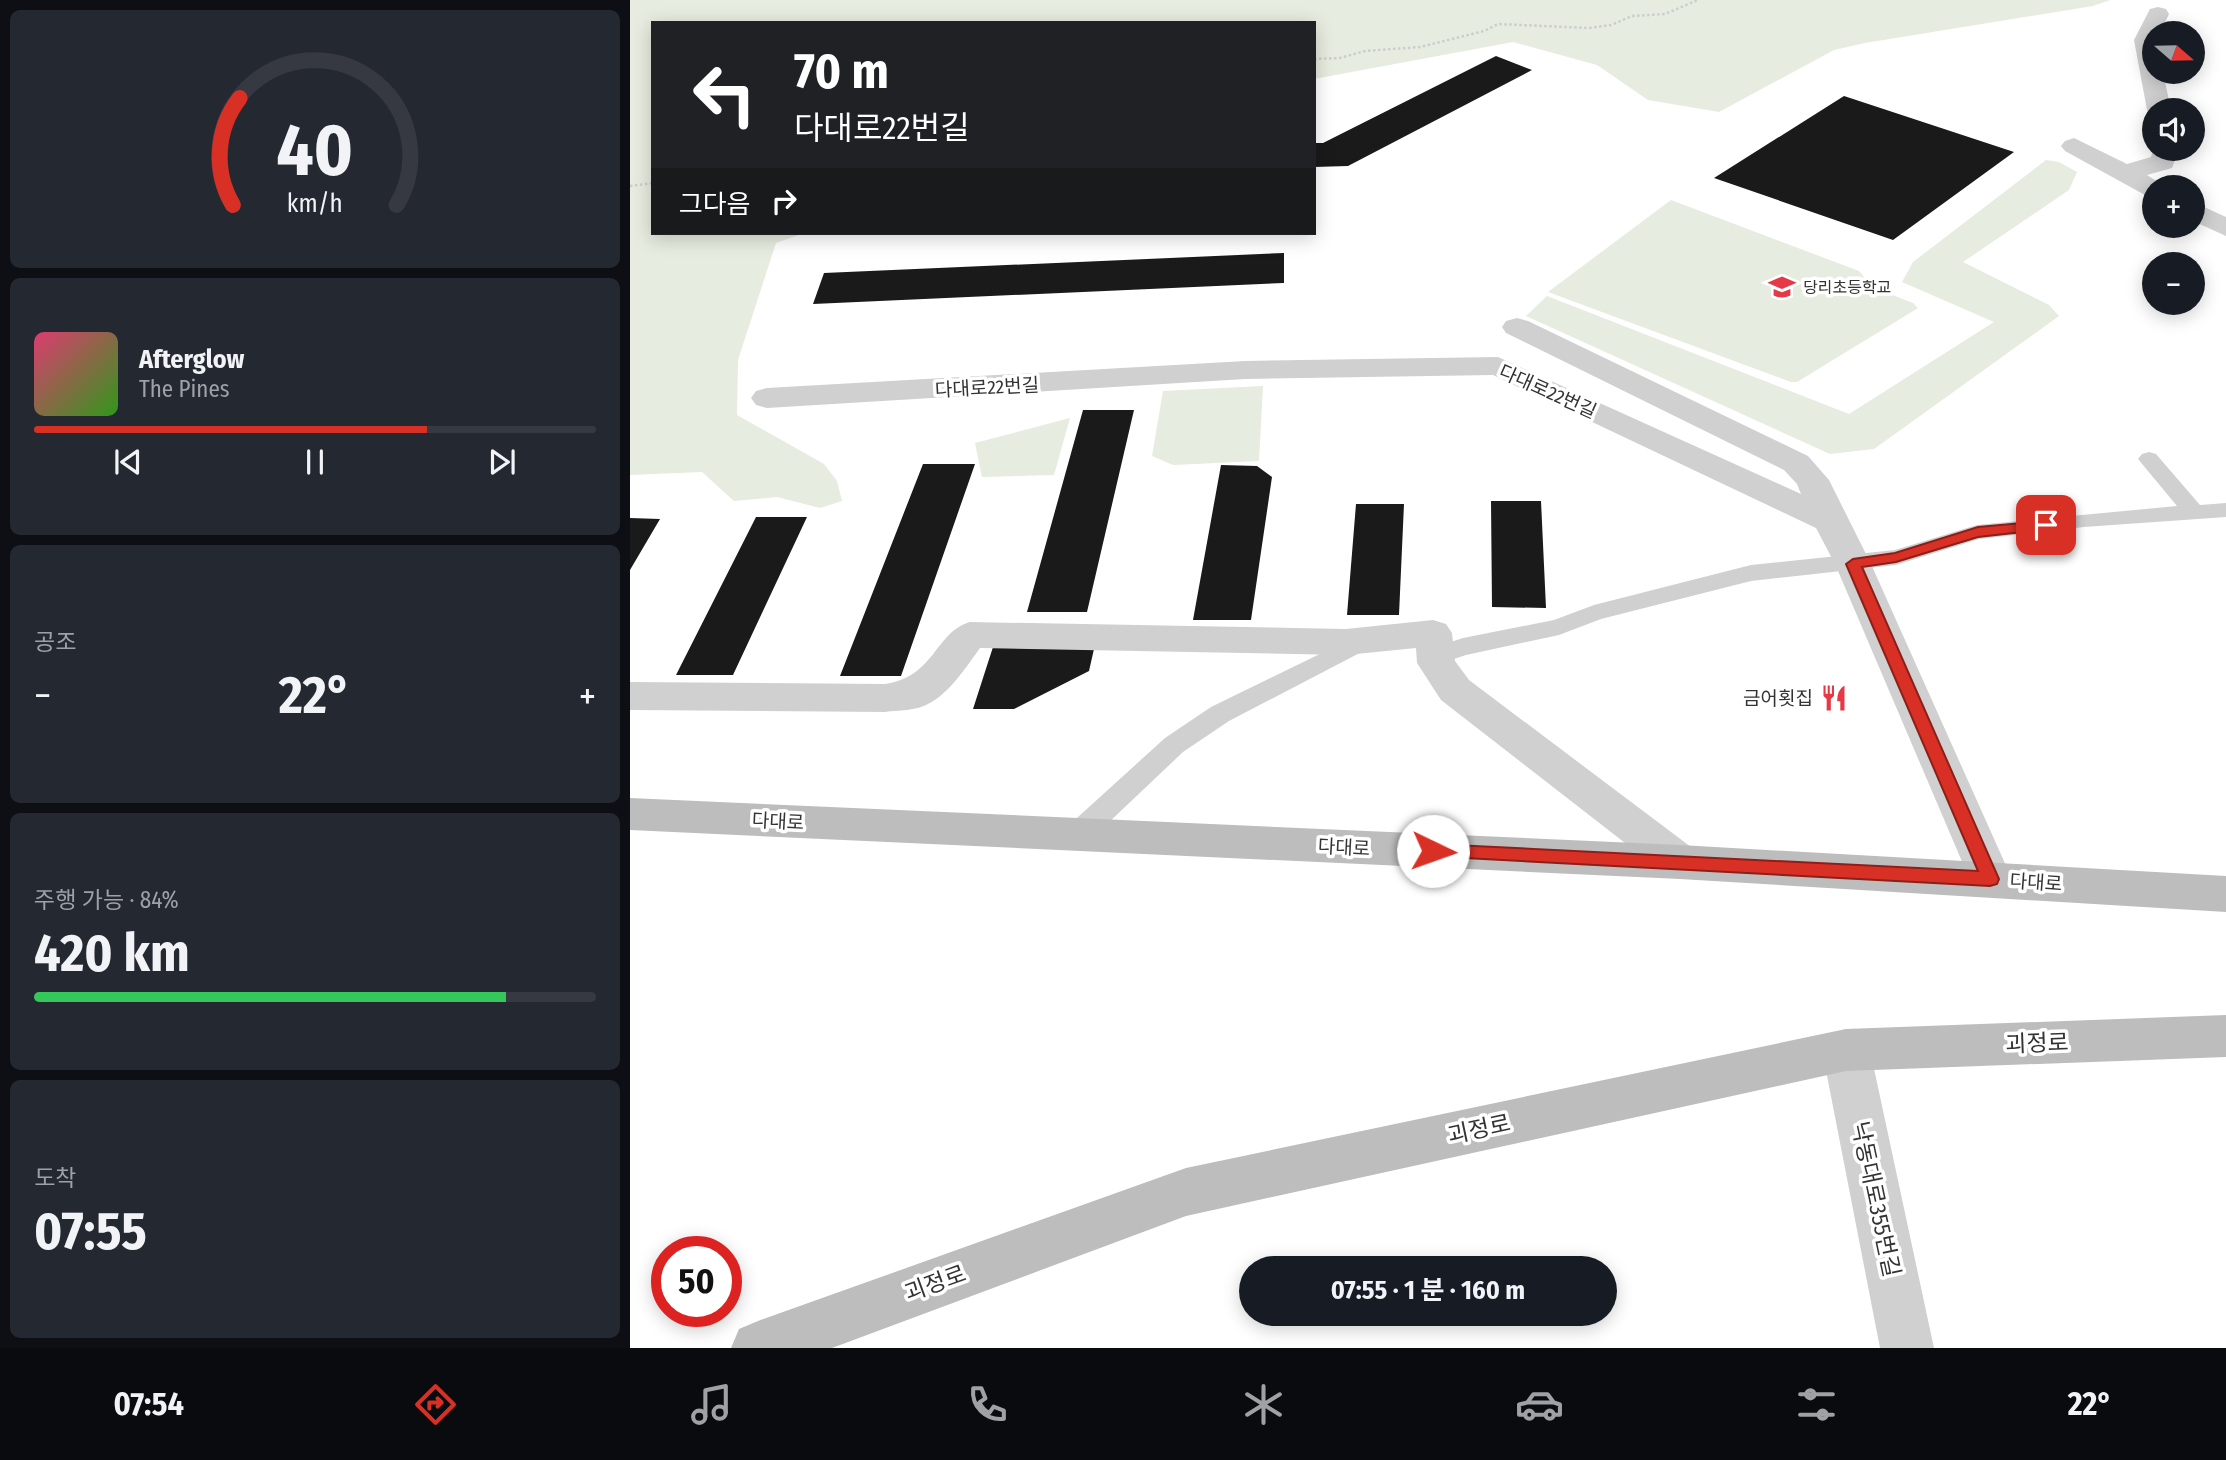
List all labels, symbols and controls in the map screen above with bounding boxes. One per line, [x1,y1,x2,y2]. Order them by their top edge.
north arrow [2142,21,2205,84]
map controls [2142,21,2205,315]
text: 70 m [794,42,889,101]
icon: left [679,49,770,140]
button: sound [2142,98,2205,161]
text: 40 [276,107,354,194]
text: 다대로22번길 [794,109,969,147]
button: + [2142,175,2205,238]
icon: right [765,182,803,220]
text: km/h [287,189,343,219]
text: 그다음 [679,189,751,220]
button: − [2142,252,2205,315]
school or university icon: 당리초등학교 [1767,272,1797,302]
place label: 당리초등학교 [1803,278,1891,297]
text: Afterglow [139,344,244,375]
street label: 다대로22번길 [1496,360,1600,423]
street label: 다대로22번길 [934,373,1040,402]
text: The Pines [139,375,230,403]
icon: previous [109,443,147,481]
icon: pause [296,443,334,481]
icon: next [483,443,521,481]
pin [2016,495,2076,555]
icon: arrive [2027,506,2065,544]
text: 공조 [34,628,76,656]
text: 22° [279,664,351,727]
text: − [34,673,51,719]
text: + [579,673,596,719]
restaurant icon: 금어횟집 [1819,683,1849,713]
place label: 금어횟집 [1743,687,1813,710]
street label: 다대로 [751,809,805,834]
position arrow [1396,814,1470,888]
street label: 다대로 [1317,835,1371,860]
street label: 다대로 [2009,869,2063,896]
text: 주행 가능 · 84% [34,886,179,914]
text: 420 km [34,922,190,985]
street label: 괴정로 [2005,1028,2069,1058]
street label: 괴정로 [1445,1109,1513,1149]
street label: 낙동대로355번길 [1846,1119,1906,1279]
text: 도착 [34,1164,76,1192]
text: 07:55 [34,1200,147,1263]
speed limit sign: 50 [651,1236,742,1327]
street label: 괴정로 [900,1259,970,1307]
text: 07:55 · 1 분 · 160 m [1331,1275,1525,1306]
icon: directions [411,1380,460,1429]
icon: music [687,1380,736,1429]
icon: phone [963,1380,1012,1429]
icon: climate [1239,1380,1288,1429]
icon: car [1515,1380,1564,1429]
icon: filters [1792,1380,1841,1429]
text: 07:54 [114,1385,184,1423]
text: 22° [2068,1385,2112,1423]

